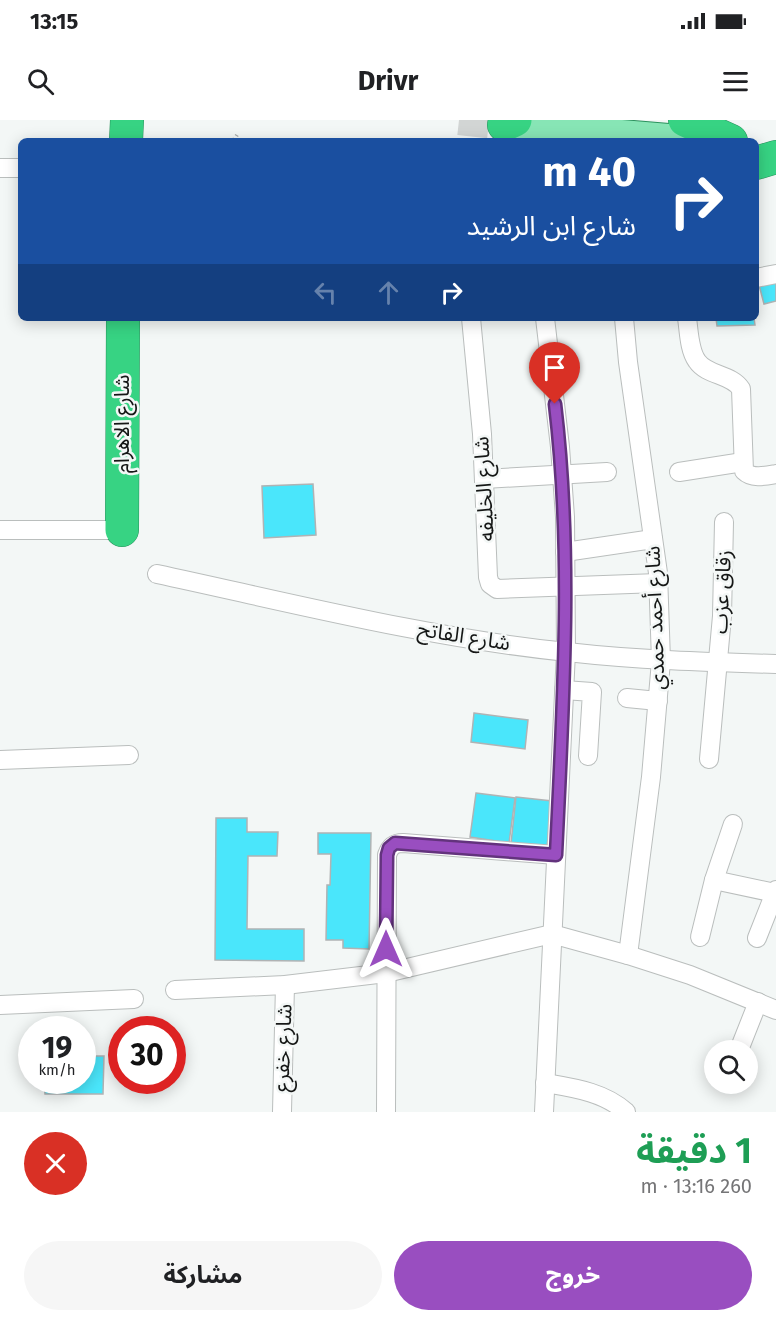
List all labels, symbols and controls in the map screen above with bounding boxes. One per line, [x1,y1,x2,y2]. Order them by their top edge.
text: 13:15 [30,8,78,35]
icon: search [24,65,57,98]
text: Drivr [358,65,418,97]
icon: menu [719,65,752,98]
text: 40 m [542,147,636,197]
icon: right [657,162,735,240]
text: شارع ابن الرشيد [467,210,636,242]
icon: left [309,276,342,309]
icon: ahead [372,276,405,309]
icon: right [435,276,468,309]
pin [529,342,580,404]
icon: arrive [538,351,571,384]
street label: شارع الاهرام [109,375,138,473]
street label: شارع الخليفه [468,436,502,542]
street label: شارع أحمد حمدي [639,545,673,691]
street label: زقاق عزب [707,549,737,635]
street label: شارع الفاتح [416,616,512,658]
position arrow [354,917,418,981]
street label: شارع خفرع [268,1003,300,1093]
speed limit sign: 30 [108,1016,186,1094]
text: 19 [42,1030,72,1066]
map controls [704,1040,758,1094]
button: search [704,1040,758,1094]
text: km/h [38,1061,76,1079]
text: 1 دقيقة [636,1129,752,1173]
button: close [24,1132,87,1195]
text: 260 m · 13:16 [640,1174,752,1198]
button: مشاركة [24,1241,382,1310]
button: خروج [394,1241,752,1310]

